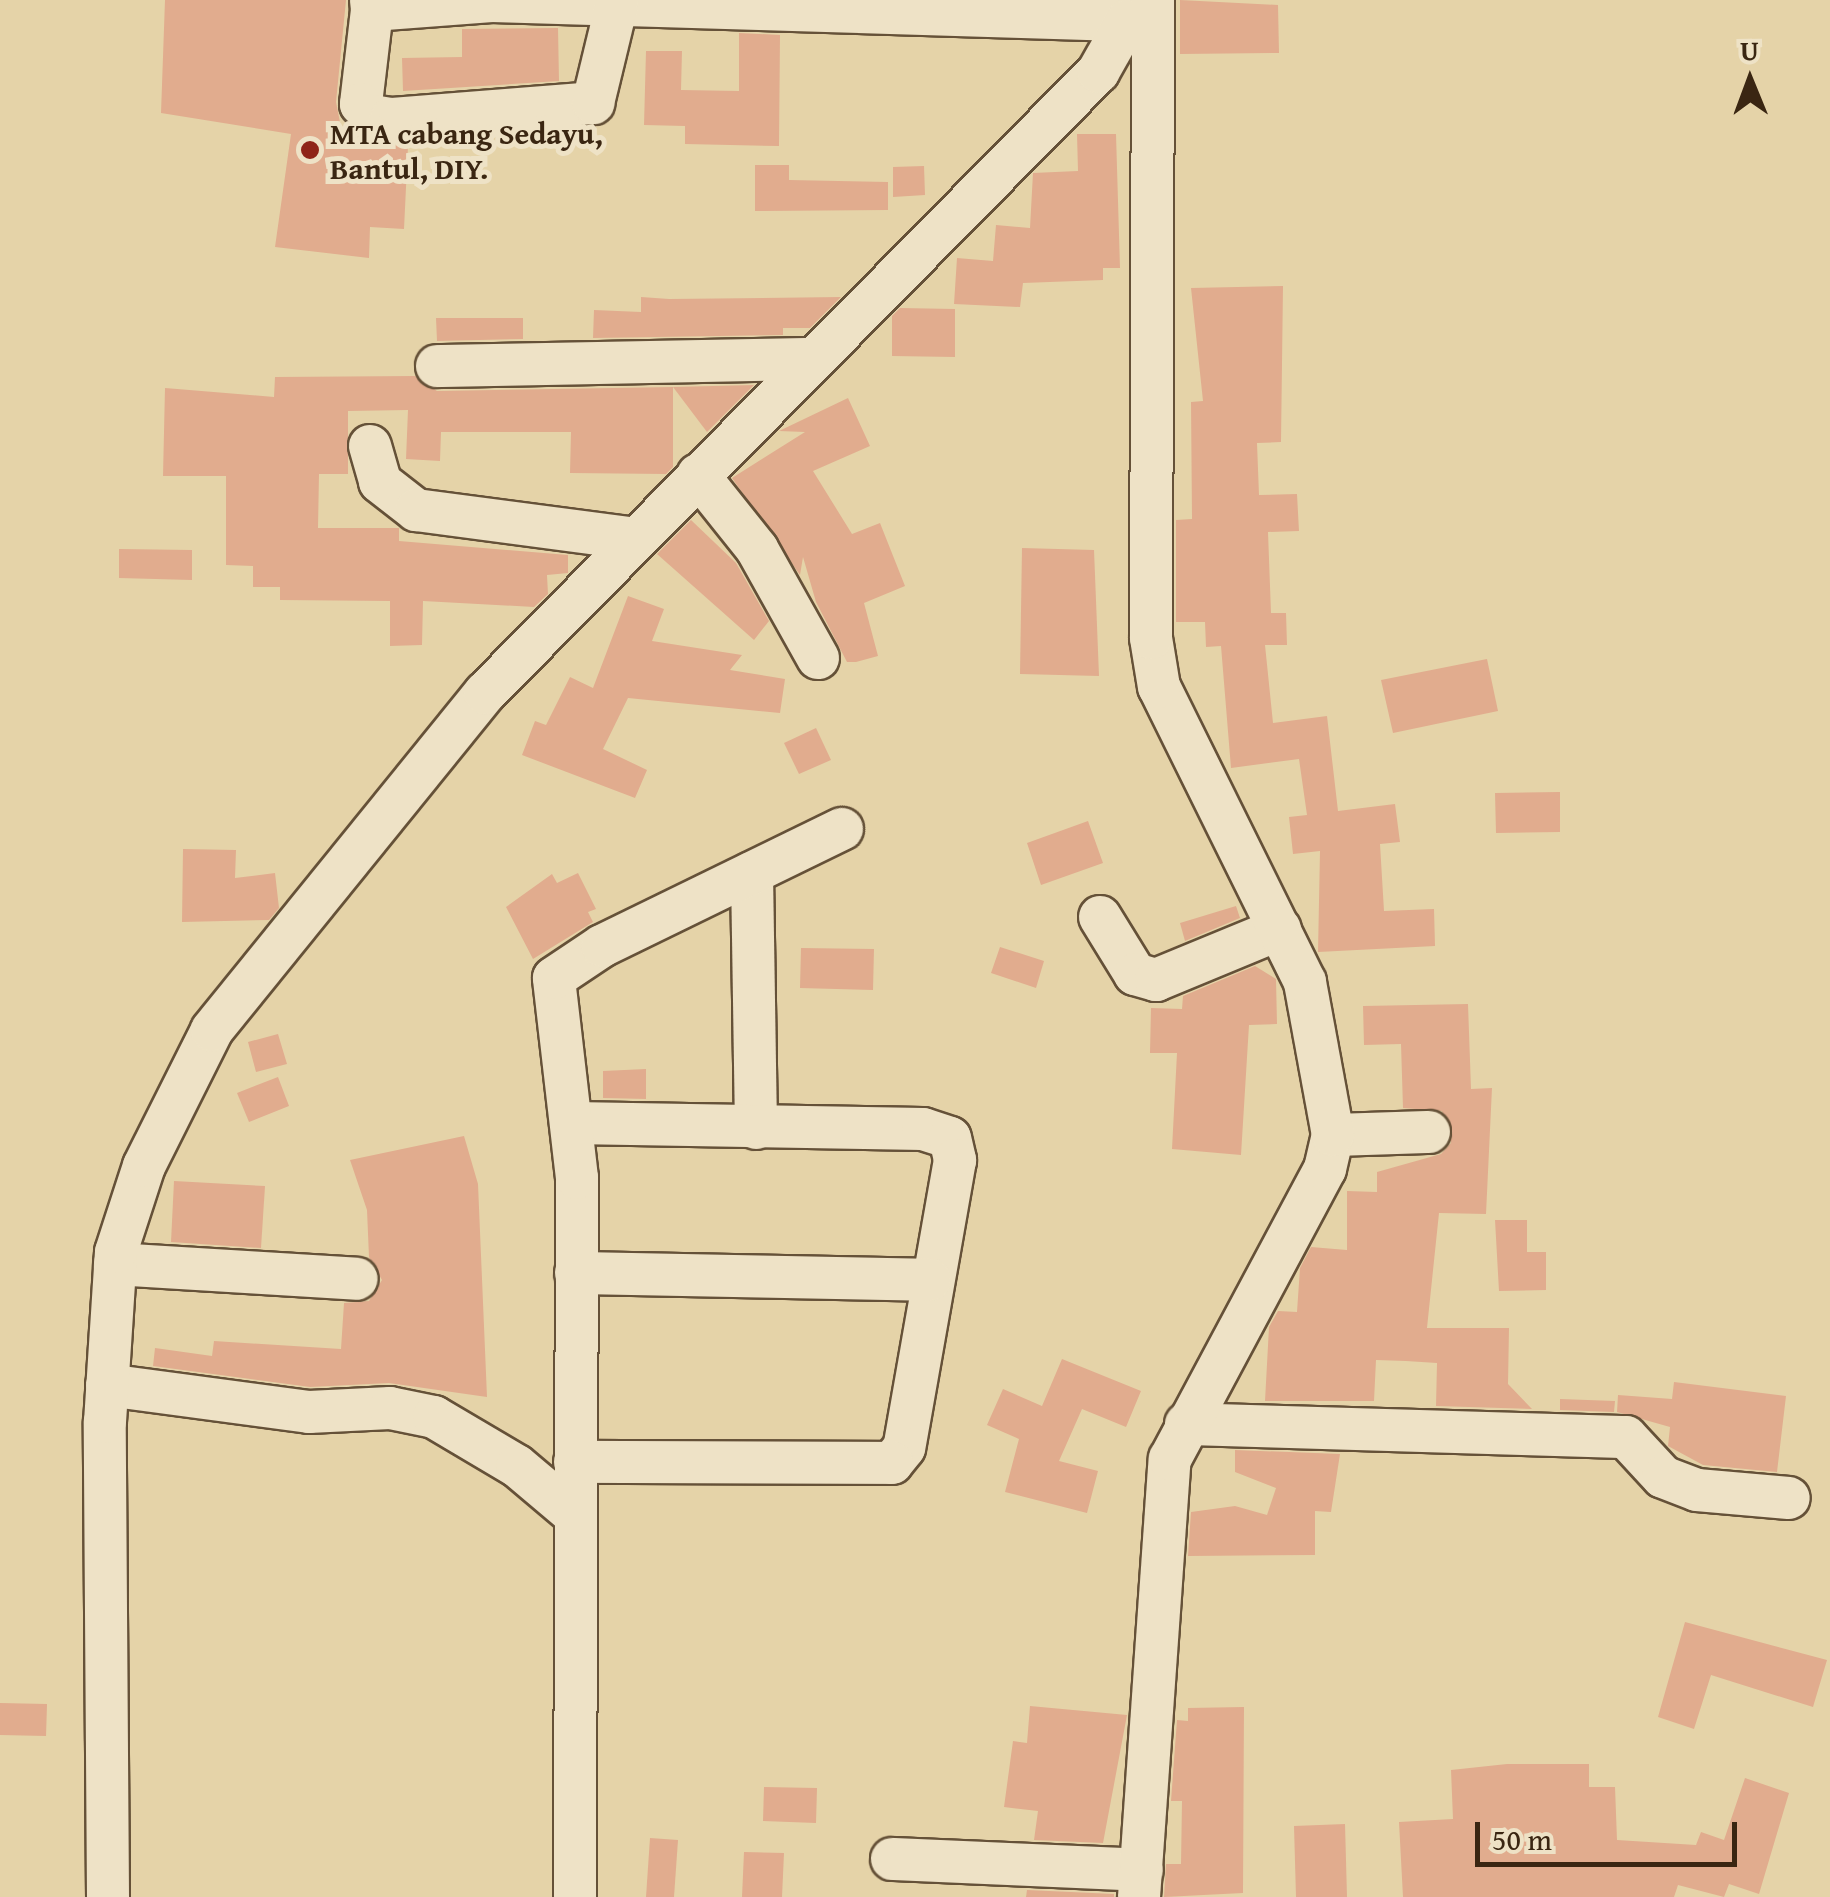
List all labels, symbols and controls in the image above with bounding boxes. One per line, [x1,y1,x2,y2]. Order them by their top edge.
text: U [1740,29,1759,70]
north arrow [1700,30,1800,130]
place label: MTA cabang Sedayu, Bantul, DIY. [330,115,603,186]
marker: MTA cabang Sedayu, Bantul, DIY. [299,139,321,161]
scale bar [1480,1802,1742,1864]
text: 50 m [1492,1817,1552,1861]

